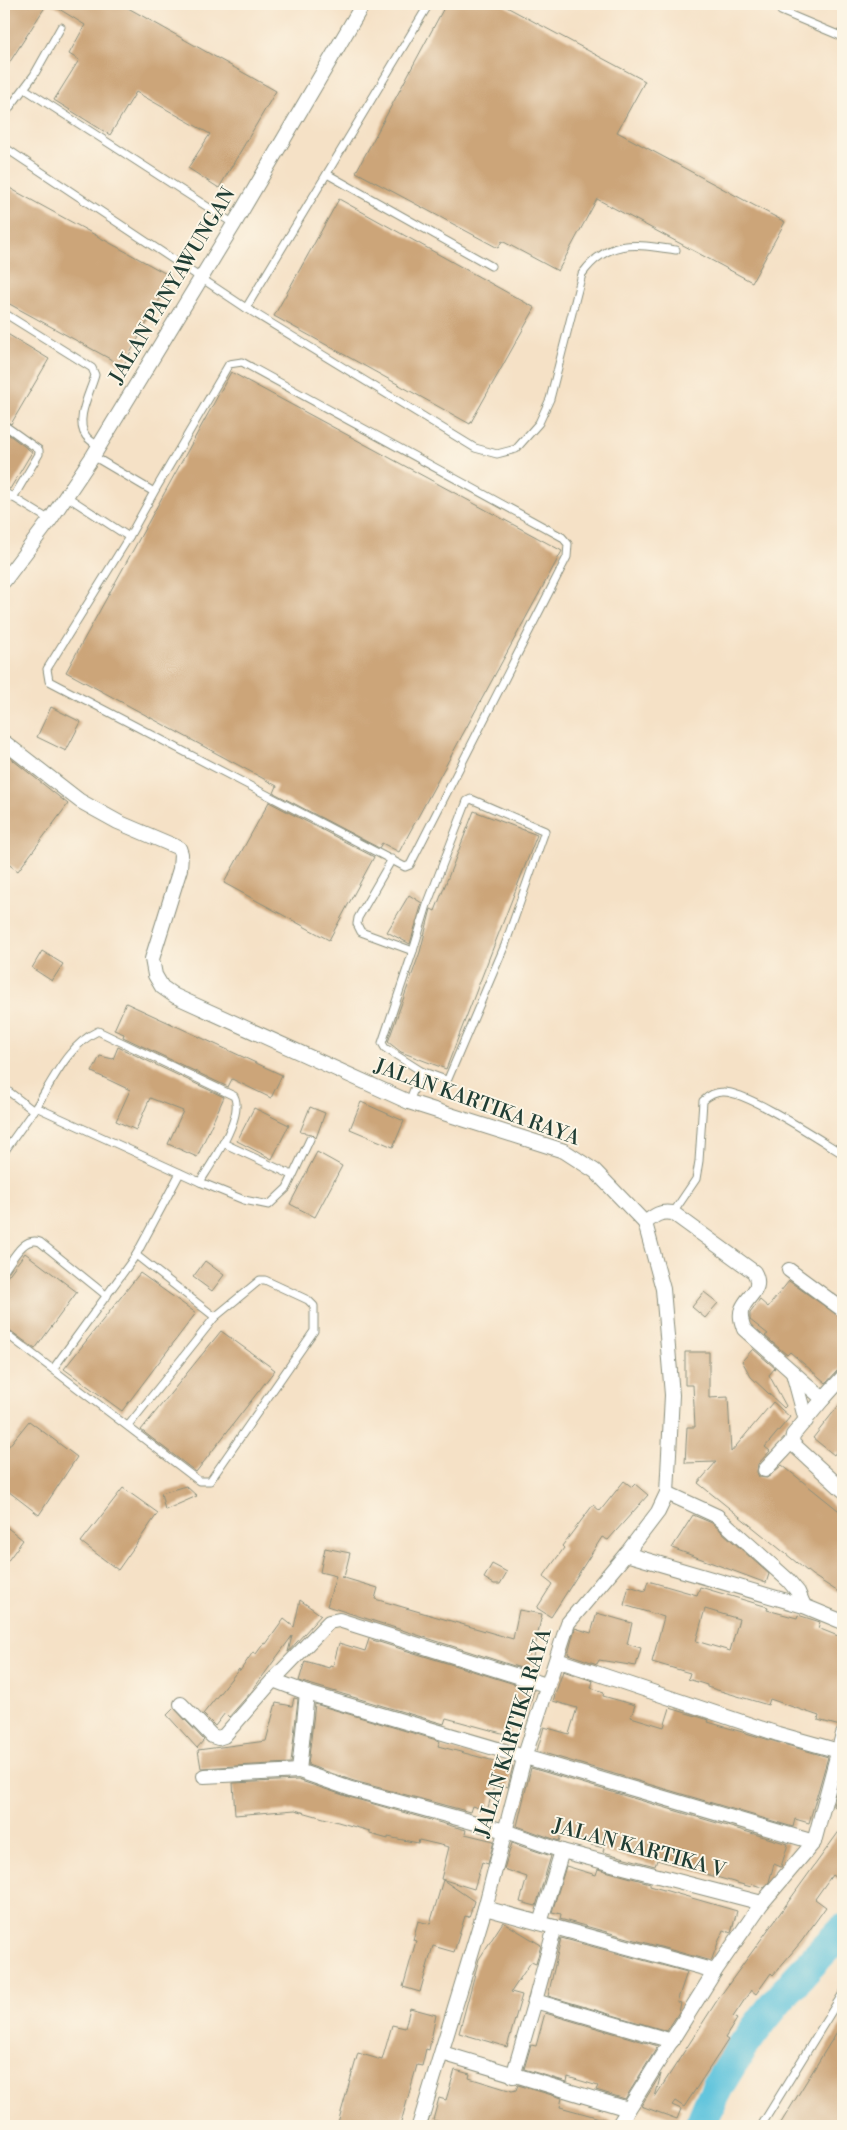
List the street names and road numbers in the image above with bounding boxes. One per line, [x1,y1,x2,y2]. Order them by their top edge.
street label: JALAN PANYAWUNGAN [104,183,241,389]
street label: JALAN KARTIKA RAYA [370,1054,584,1152]
street label: JALAN KARTIKA RAYA [470,1624,558,1841]
street label: JALAN KARTIKA V [549,1814,729,1884]

